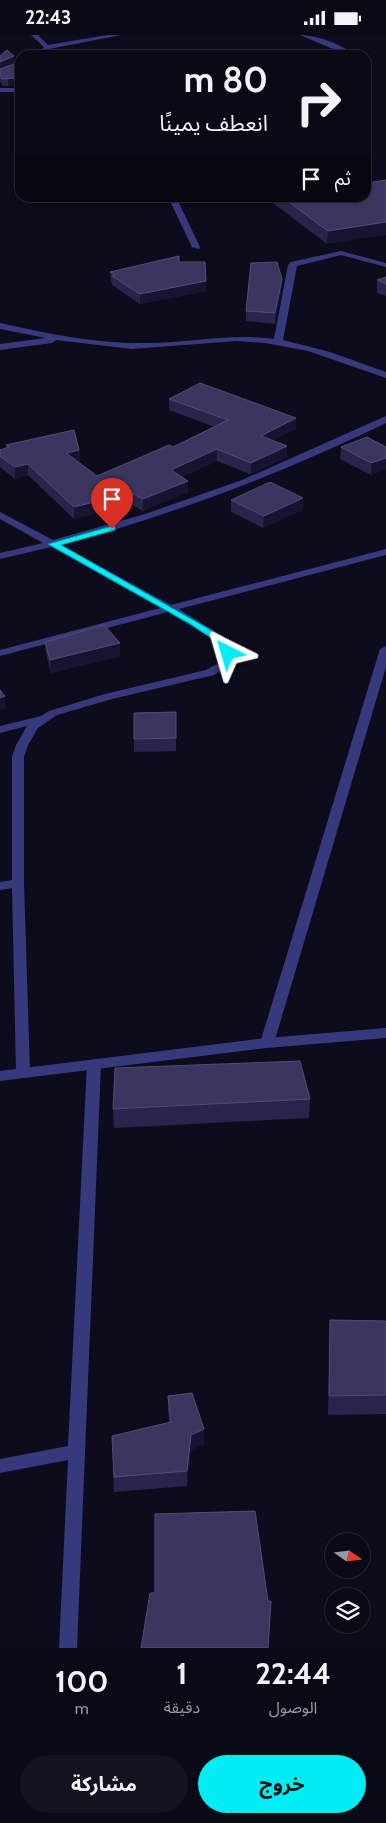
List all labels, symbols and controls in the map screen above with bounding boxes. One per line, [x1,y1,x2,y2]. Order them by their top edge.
text: 22:43 [25,6,71,29]
text: 80 m [184,58,268,101]
icon: right [286,70,351,135]
text: انعطف يمينًا [159,110,268,137]
icon: arrive [297,165,325,193]
text: ثم [335,167,351,190]
pin [91,478,133,529]
icon: arrive [98,485,126,513]
position arrow [201,626,253,678]
north arrow [325,1533,370,1577]
map controls [325,1533,370,1633]
button: layers [325,1588,370,1633]
text: 1 [176,1655,187,1692]
text: 22:44 [255,1655,331,1692]
text: 100 [55,1663,109,1700]
text: دقيقة [164,1698,200,1717]
text: الوصول [269,1698,317,1717]
text: m [75,1699,89,1718]
button: مشاركة [20,1755,188,1813]
button: خروج [198,1755,366,1813]

